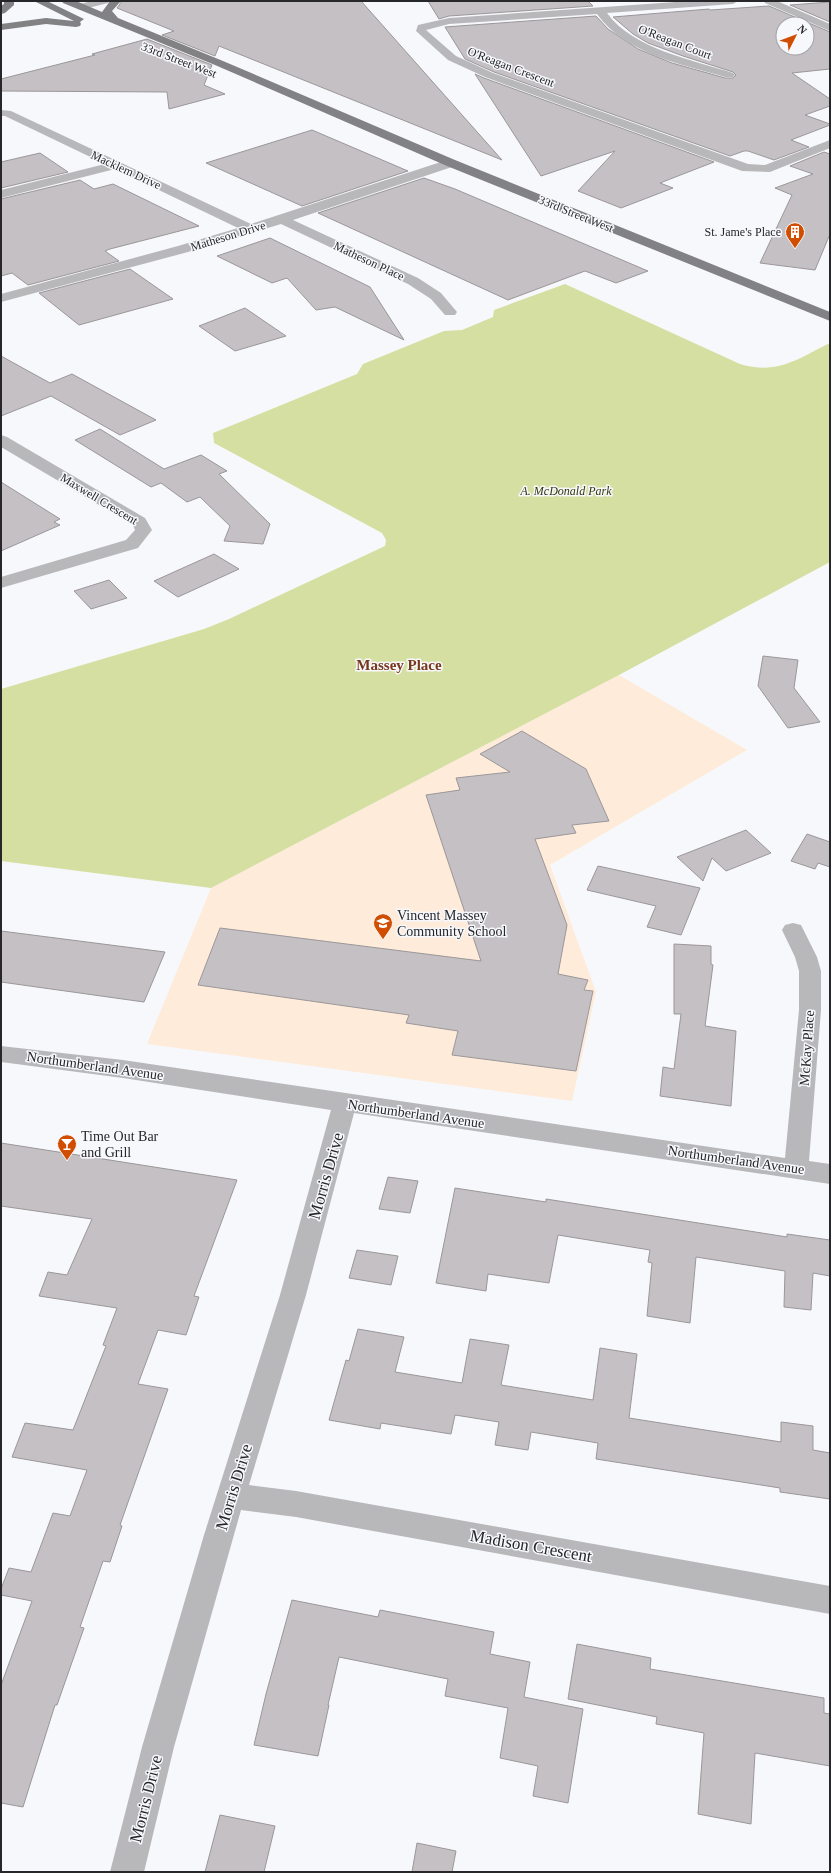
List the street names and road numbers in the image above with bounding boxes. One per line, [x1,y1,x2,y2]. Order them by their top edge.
street label: O'Reagan Court [636,22,714,63]
street label: 33rd Street West [139,39,219,81]
street label: O'Reagan Crescent [466,44,557,90]
street label: Macklem Drive [89,148,163,192]
street label: 33rd Street West [537,193,616,236]
street label: Matheson Drive [189,218,267,254]
street label: Matheson Place [331,239,407,283]
street label: Maxwell Crescent [58,470,141,528]
street label: McKay Place [797,1010,817,1086]
street label: Northumberland Avenue [26,1049,164,1083]
street label: Northumberland Avenue [347,1097,485,1131]
street label: Morris Drive [305,1130,347,1222]
street label: Northumberland Avenue [667,1143,805,1177]
street label: Morris Drive [212,1442,256,1532]
street label: Madison Crescent [469,1526,594,1566]
street label: Morris Drive [126,1753,166,1845]

